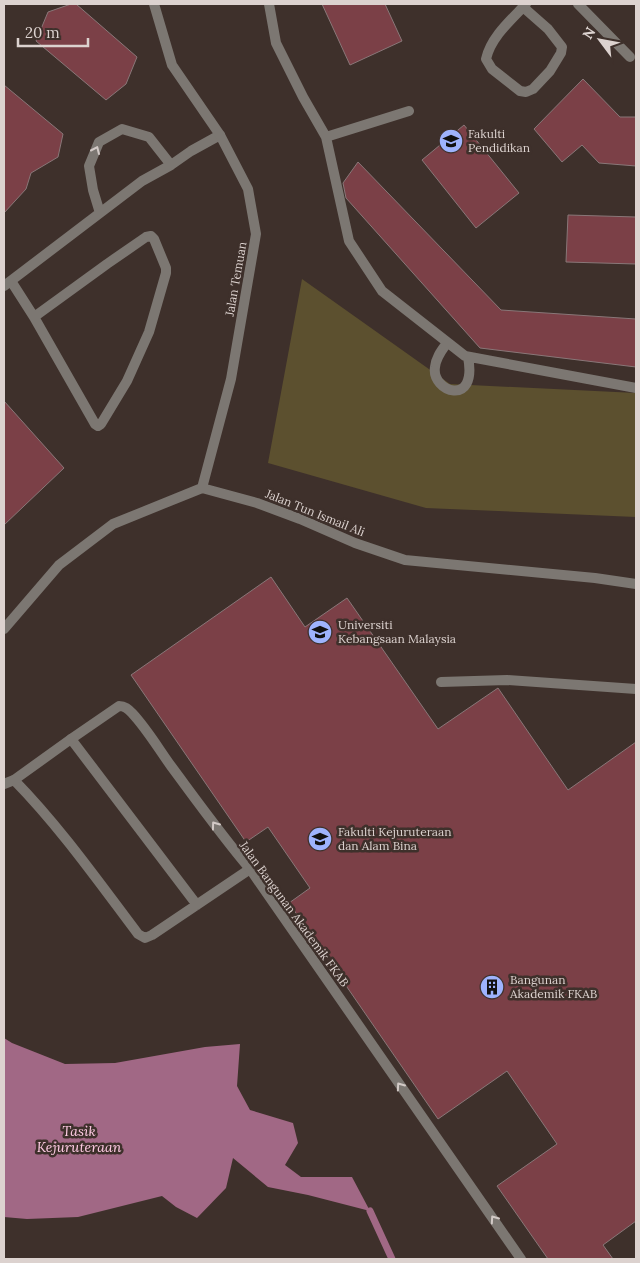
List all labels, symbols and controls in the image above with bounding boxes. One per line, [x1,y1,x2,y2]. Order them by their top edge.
scale bar [18,15,88,47]
north arrow [575,15,625,65]
text: 20 m [25,23,60,42]
text: N [578,24,600,42]
place label: Fakulti Pendidikan [468,126,530,155]
school or university icon: Fakulti Pendidikan [438,128,464,154]
one-way arrow [90,146,101,155]
street label: Jalan Temuan [221,241,249,318]
street label: Jalan Tun Ismail Ali [262,485,367,539]
place label: Universiti Kebangsaan Malaysia [338,617,456,646]
school or university icon: Universiti Kebangsaan Malaysia [307,619,333,645]
one-way arrow [212,821,221,831]
place label: Fakulti Kejuruteraan dan Alam Bina [338,824,451,853]
school or university icon: Fakulti Kejuruteraan dan Alam Bina [307,826,333,852]
street label: Jalan Bangunan Akademik FKAB [236,837,352,989]
place label: Bangunan Akademik FKAB [509,972,597,1001]
building icon: Bangunan Akademik FKAB [479,974,505,1000]
one-way arrow [397,1082,406,1092]
water label: Tasik Kejuruteraan [37,1122,122,1156]
one-way arrow [491,1215,500,1225]

